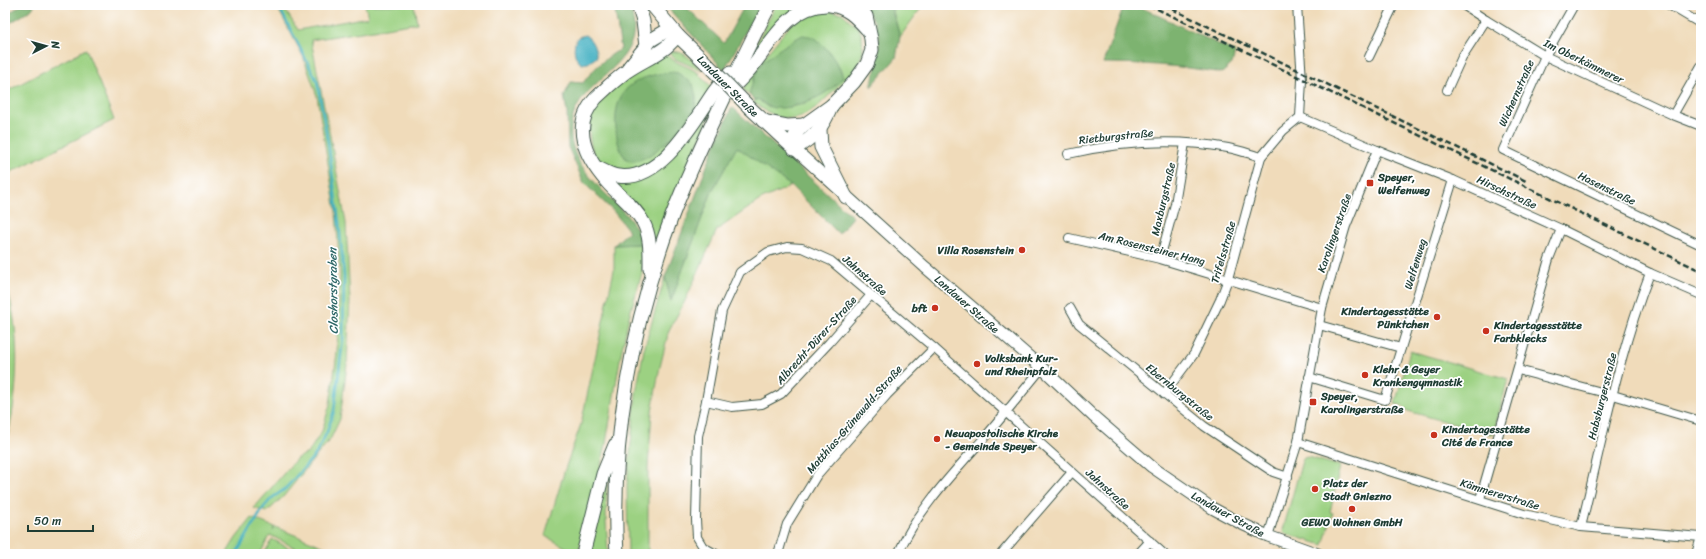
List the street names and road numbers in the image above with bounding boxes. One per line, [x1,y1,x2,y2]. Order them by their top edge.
street label: Im Oberkämmerer [1540,33,1628,90]
street label: Landauer Straße [692,51,764,122]
street label: Wichernstraße [1493,56,1540,130]
street label: Rietburgstraße [1078,123,1155,150]
street label: Maxburgstraße [1146,160,1181,238]
street label: Hasenstraße [1575,166,1639,211]
street label: Hirschstraße [1474,170,1540,215]
street label: Karolingerstraße [1312,190,1357,275]
street label: Trifelsstraße [1206,218,1242,286]
street label: Am Rosensteiner Hang [1095,226,1208,271]
street label: Welfenweg [1399,236,1432,292]
street label: Jahnstraße [837,250,892,301]
street label: Landauer Straße [930,270,1004,339]
street label: Albrecht-Dürer-Straße [771,291,862,390]
street label: Habsburgerstraße [1582,350,1623,442]
street label: Ebernburgstraße [1141,359,1218,426]
street label: Matthias-Grünewald-Straße [802,360,907,478]
street label: Jahnstraße [1080,463,1135,515]
street label: Kämmererstraße [1458,473,1542,516]
street label: Landauer Straße [1188,486,1269,543]

